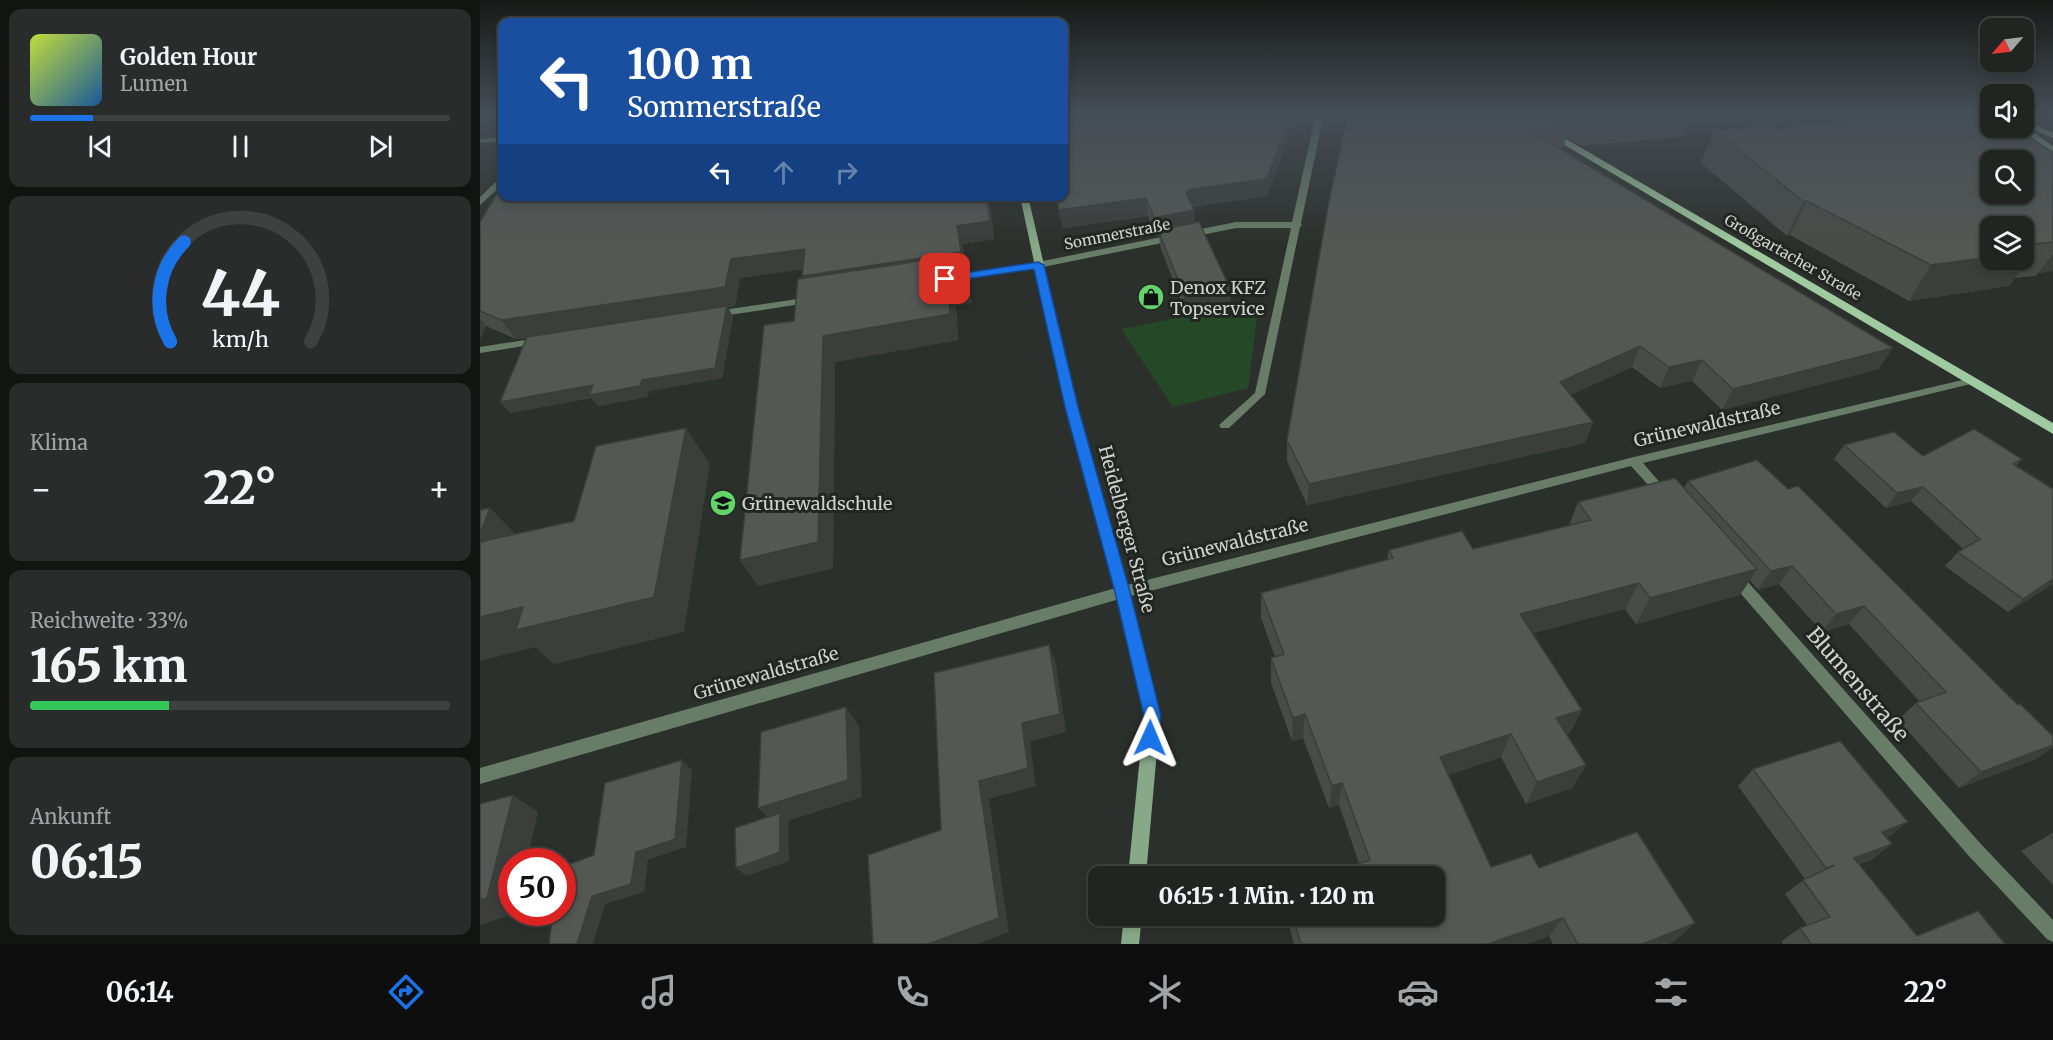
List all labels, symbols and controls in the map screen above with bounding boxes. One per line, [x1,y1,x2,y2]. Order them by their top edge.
north arrow [1980,18,2034,72]
map controls [1980,18,2034,270]
text: 100 m [627,38,753,90]
icon: left [528,42,606,120]
text: Golden Hour [120,43,257,71]
text: Lumen [120,71,188,96]
button: sound [1980,84,2034,138]
text: Sommerstraße [627,90,821,124]
icon: previous [84,130,117,163]
icon: pause [224,130,257,163]
icon: next [364,130,397,163]
button: search [1980,150,2034,204]
icon: left [704,156,737,189]
icon: ahead [767,156,800,189]
icon: right [830,156,863,189]
street label: Großgartacher Straße [1721,210,1865,304]
street label: Sommerstraße [1062,214,1172,254]
button: layers [1980,216,2034,270]
pin [919,253,970,304]
text: 44 [200,255,280,333]
icon: arrive [928,262,961,295]
place label: Denox KFZ Topservice [1170,276,1266,320]
shop icon: Denox KFZ Topservice [1136,282,1166,312]
text: km/h [212,326,268,353]
street label: Grünewaldstraße [1631,396,1783,452]
text: Klima [30,430,88,455]
street label: Heidelberger Straße [1094,443,1160,615]
text: 22° [203,460,277,516]
text: − [30,469,52,510]
text: + [428,469,450,510]
school or university icon: Grünewaldschule [708,488,738,518]
place label: Grünewaldschule [742,492,892,515]
street label: Grünewaldstraße [1160,513,1310,571]
text: Reichweite · 33% [30,608,188,633]
street label: Blumenstraße [1801,621,1915,747]
text: 165 km [30,638,187,694]
street label: Grünewaldstraße [691,641,841,705]
position arrow [1118,706,1182,770]
text: Ankunft [30,804,111,829]
text: 06:15 [30,834,143,890]
speed limit sign: 50 [498,848,576,926]
text: 06:15 · 1 Min. · 120 m [1159,882,1374,910]
icon: directions [385,971,427,1013]
icon: music [638,971,680,1013]
icon: phone [891,971,933,1013]
icon: climate [1144,971,1186,1013]
icon: car [1397,971,1439,1013]
icon: filters [1650,971,1692,1013]
text: 06:14 [106,975,174,1009]
text: 22° [1904,975,1947,1009]

